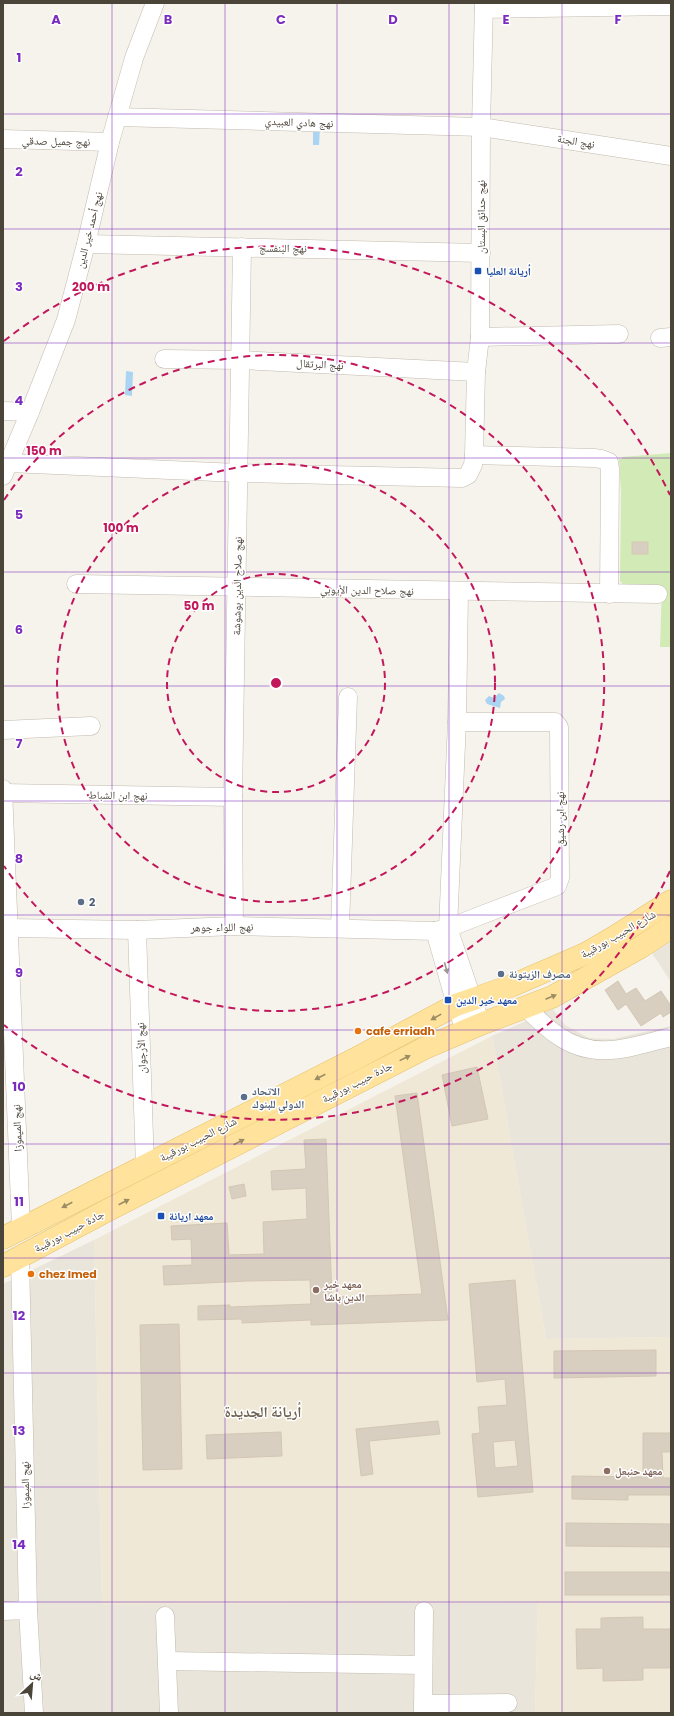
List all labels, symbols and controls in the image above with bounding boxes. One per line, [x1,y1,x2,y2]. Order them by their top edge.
text: A [51,10,61,29]
text: B [164,10,173,29]
text: C [276,10,286,29]
text: D [388,10,398,29]
text: E [502,10,510,29]
text: F [614,10,622,29]
text: 1 [17,48,21,67]
street label: نهج هادي العبيدي [264,113,334,132]
street label: نهج الجنة [556,130,596,152]
street label: نهج جميل صدقي [22,132,90,150]
text: 2 [15,162,23,181]
street label: نهج حدائق البستان [473,180,489,254]
street label: نهج أحمد خير الدين [72,190,106,270]
street label: نهج البنفسج [259,240,307,256]
place label: أريانة العليا [486,263,531,279]
marker: أريانة العليا [473,266,483,276]
text: 3 [15,277,23,296]
text: 200 m [72,278,110,295]
street label: نهج البرتقال [296,355,344,373]
text: 4 [15,391,24,410]
text: 150 m [26,442,62,459]
text: 5 [15,505,23,524]
text: 100 m [103,519,139,536]
street label: نهج صلاح الدين بوشوشة [228,536,246,636]
street label: نهج صلاح الدين الأيوبي [320,581,414,600]
text: 50 m [184,597,215,614]
text: 6 [15,620,23,639]
centre of rings [269,676,283,690]
text: 7 [16,734,23,753]
street label: نهج ابن الشباط [88,786,148,804]
street label: نهج ابن رشيق [552,792,568,847]
text: 8 [15,849,23,868]
place label: 2 [89,894,95,910]
marker: 2 [76,897,86,907]
street label: شارع الحبيب بورقيبة [577,906,659,962]
street label: نهج اللواء جوهر [189,918,254,936]
one-way arrow [443,962,449,975]
text: 9 [15,963,23,982]
place label: مصرف الزيتونة [509,966,571,982]
marker: مصرف الزيتونة [496,969,506,979]
place label: معهد خير الدين [456,992,517,1008]
one-way arrow [545,994,556,1000]
marker: معهد خير الدين [443,995,453,1005]
one-way arrow [430,1013,442,1020]
street label: نهج الأرجوان [132,1022,150,1074]
place label: cafe erriadh [366,1023,435,1039]
marker: cafe erriadh [353,1026,363,1036]
one-way arrow [400,1055,411,1061]
street label: جادة حبيب بورقيبة [319,1057,395,1107]
one-way arrow [315,1074,326,1080]
text: 10 [12,1077,26,1096]
place label: الاتحاد الدولي للبنوك [252,1083,304,1113]
marker: الاتحاد الدولي للبنوك [239,1092,249,1102]
street label: نهج الميموزا [8,1104,26,1152]
street label: شارع الحبيب بورقيبة [157,1113,239,1165]
one-way arrow [234,1139,245,1146]
text: 11 [14,1192,24,1211]
one-way arrow [118,1199,130,1205]
one-way arrow [61,1202,73,1208]
street label: جادة حبيب بورقيبة [31,1206,107,1256]
place label: معهد اريانة [169,1208,214,1224]
marker: معهد اريانة [156,1211,166,1221]
place label: chez Imed [39,1266,97,1282]
marker: chez Imed [26,1269,36,1279]
place label: معهد خير الدين باشا [323,1276,365,1305]
marker: معهد خير الدين باشا [311,1285,321,1295]
text: 12 [13,1306,26,1325]
district label: أريانة الجديدة [224,1401,302,1422]
text: 13 [13,1421,26,1440]
street label: نهج الميموزا [17,1461,33,1509]
place label: معهد حنبعل [615,1463,662,1479]
marker: معهد حنبعل [602,1466,612,1476]
text: 14 [12,1535,26,1554]
north arrow [12,1664,52,1704]
text: ش [28,1665,45,1685]

